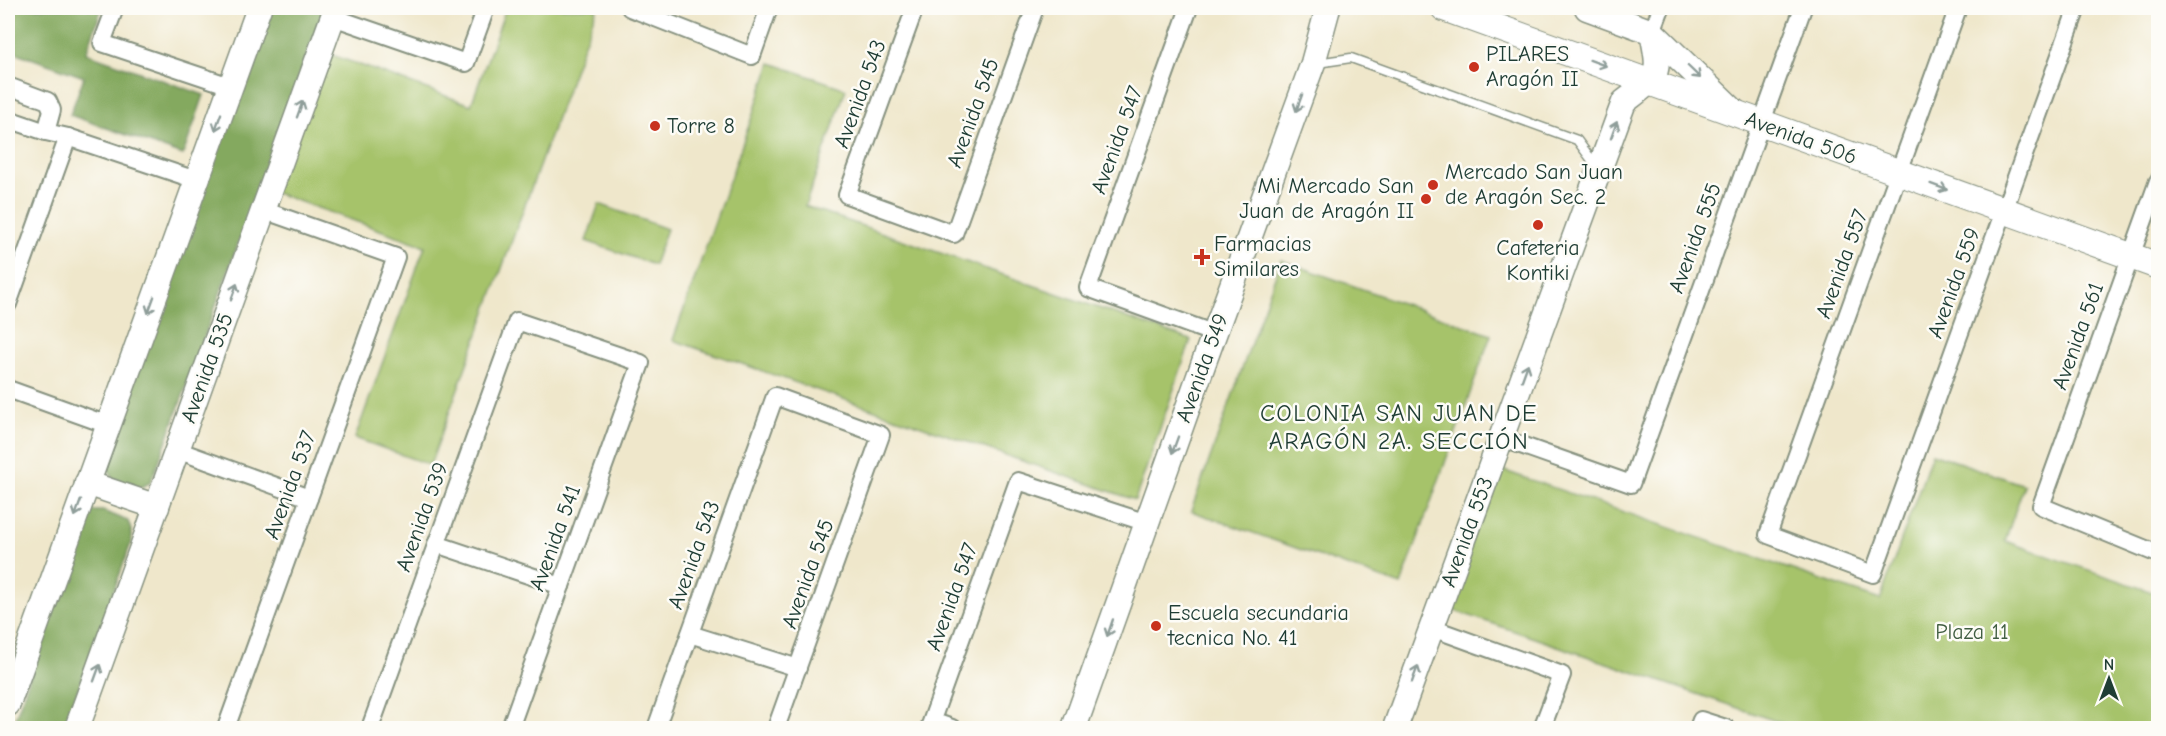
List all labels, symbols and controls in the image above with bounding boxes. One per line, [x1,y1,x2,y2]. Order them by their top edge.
street label: Avenida 543 [828,36,892,152]
place label: PILARES Aragón II [1486,41,1579,92]
street label: Avenida 545 [941,55,1005,171]
one-way arrow [1588,58,1607,69]
marker: PILARES Aragón II [1467,60,1481,74]
one-way arrow [1686,65,1701,80]
street label: Avenida 547 [1085,82,1149,198]
one-way arrow [1292,94,1303,112]
one-way arrow [295,100,306,119]
street label: Avenida 506 [1741,106,1861,170]
one-way arrow [211,112,222,131]
place label: Torre 8 [667,113,735,139]
marker: Torre 8 [648,119,662,133]
one-way arrow [1609,121,1620,139]
place label: Mercado San Juan de Aragón Sec. 2 [1445,159,1623,210]
place label: Mi Mercado San Juan de Aragón II [1239,173,1414,224]
marker: Mercado San Juan de Aragón Sec. 2 [1426,178,1440,192]
street label: Avenida 555 [1663,179,1727,297]
one-way arrow [1929,183,1948,194]
marker: Mi Mercado San Juan de Aragón II [1419,192,1433,206]
street label: Avenida 557 [1810,205,1874,322]
marker: Cafeteria Kontiki [1531,218,1545,232]
street label: Avenida 559 [1922,224,1986,342]
place label: Farmacias Similares [1214,231,1311,282]
place label: Cafeteria Kontiki [1496,235,1580,286]
marker: Farmacias Similares [1195,250,1209,264]
street label: Avenida 561 [2047,279,2109,393]
one-way arrow [229,283,240,302]
one-way arrow [145,295,156,314]
street label: Avenida 535 [175,309,239,427]
street label: Avenida 549 [1170,310,1234,426]
one-way arrow [1521,363,1532,382]
district label: COLONIA SAN JUAN DE ARAGÓN 2A. SECCIÓN [1260,399,1538,455]
street label: Avenida 537 [258,427,322,543]
one-way arrow [1168,435,1179,454]
street label: Avenida 539 [390,459,454,575]
street label: Avenida 553 [1435,473,1499,591]
street label: Avenida 541 [524,481,586,595]
street label: Avenida 543 [662,497,726,613]
one-way arrow [72,499,83,517]
street label: Avenida 545 [776,516,840,632]
street label: Avenida 547 [920,539,984,655]
place label: Escuela secundaria tecnica No. 41 [1167,600,1349,651]
one-way arrow [1103,619,1114,637]
marker: Escuela secundaria tecnica No. 41 [1149,619,1163,633]
park label: Plaza 11 [1935,619,2009,645]
north arrow [2079,649,2139,709]
text: N [2104,656,2114,674]
one-way arrow [92,665,103,683]
one-way arrow [1411,665,1422,683]

